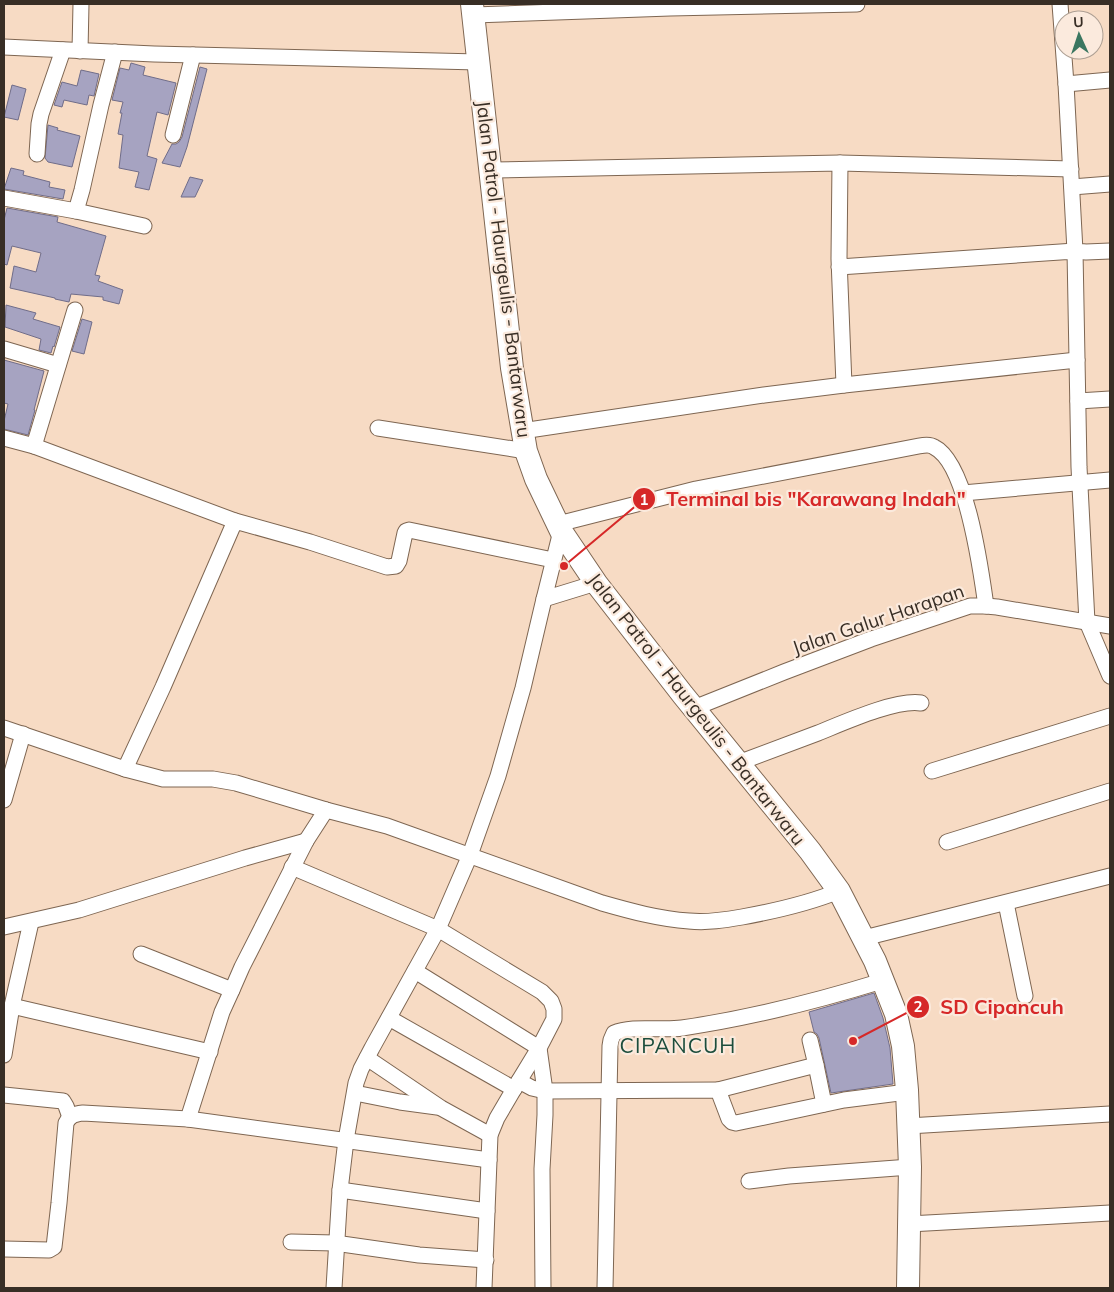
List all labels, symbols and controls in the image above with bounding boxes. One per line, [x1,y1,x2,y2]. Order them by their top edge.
north arrow [1054,10,1104,60]
text: U [1073,13,1084,31]
street label: Jalan Patrol - Haurgeulis - Bantarwaru [471,99,537,439]
callout: Terminal bis "Karawang Indah" [631,482,976,517]
text: Terminal bis "Karawang Indah" [666,486,966,511]
text: 1 [639,490,649,509]
street label: Jalan Patrol - Haurgeulis - Bantarwaru [583,568,811,850]
street label: Jalan Galur Harapan [789,578,967,660]
callout: SD Cipancuh [905,990,1074,1025]
text: SD Cipancuh [940,994,1064,1019]
text: 2 [913,997,923,1016]
district label: CIPANCUH [620,1032,736,1058]

